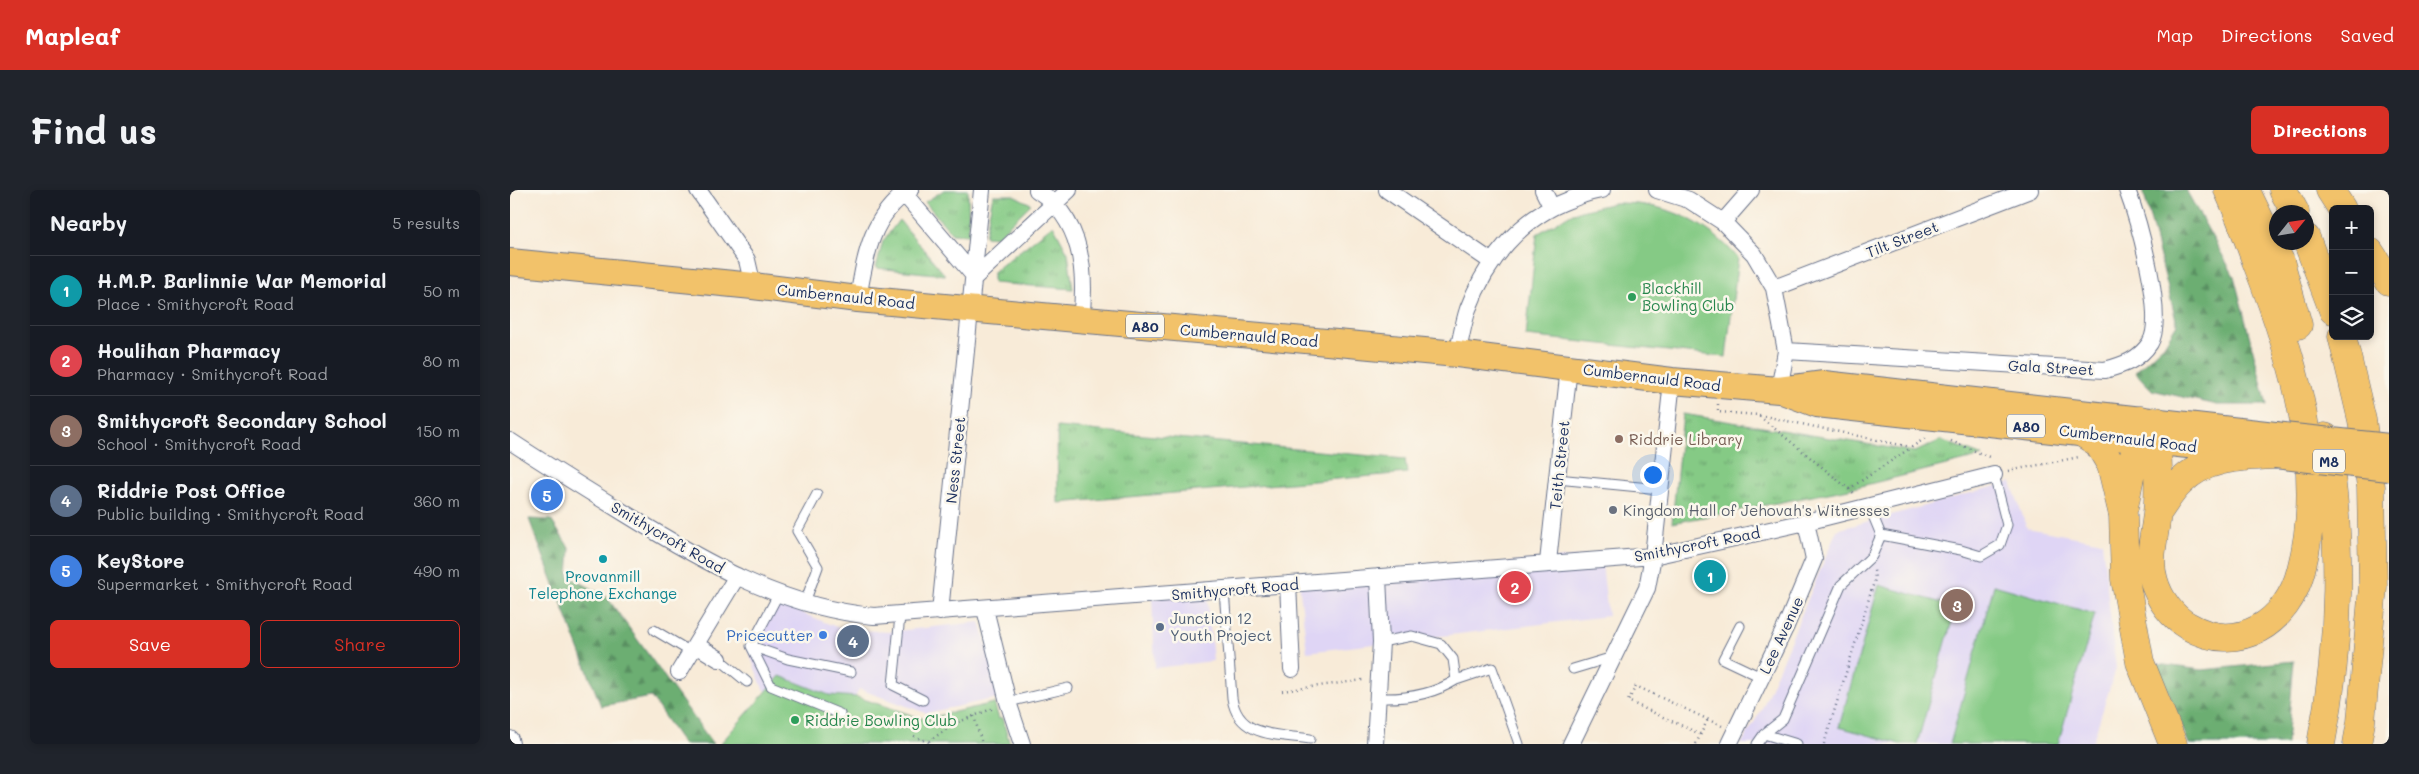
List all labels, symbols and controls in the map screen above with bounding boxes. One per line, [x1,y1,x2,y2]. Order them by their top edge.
text: Mapleaf [25,20,120,51]
text: Map [2156,23,2193,47]
text: Directions [2221,23,2313,47]
text: Saved [2341,23,2394,47]
button: Directions [2251,106,2389,154]
text: Find us [30,107,157,153]
north arrow [2269,205,2314,250]
map controls [2329,205,2374,340]
button: + [2329,205,2374,250]
text: Nearby [50,209,127,236]
text: 5 results [392,212,460,233]
street label: Tilt Street [1863,216,1941,262]
button: − [2329,250,2374,295]
text: H.M.P. Barlinnie War Memorial [97,268,387,293]
place label: Blackhill Bowling Club [1642,278,1734,315]
street label: Cumbernauld Road [776,279,916,313]
text: 1 [62,280,70,301]
text: 50 m [423,280,460,301]
marker: Blackhill Bowling Club [1626,291,1638,303]
text: Place · Smithycroft Road [97,293,294,314]
button: layers [2329,295,2374,340]
road number: A80 [1126,314,1164,338]
street label: Cumbernauld Road [1179,319,1319,351]
text: Houlihan Pharmacy [97,338,281,363]
text: 2 [62,350,70,371]
text: 80 m [423,350,460,371]
street label: Gala Street [2007,355,2095,379]
street label: Cumbernauld Road [1582,359,1722,395]
text: Pharmacy · Smithycroft Road [97,363,328,384]
text: Smithycroft Secondary School [97,408,387,433]
street label: Ness Street [940,415,970,505]
road number: A80 [2007,415,2045,438]
street label: Teith Street [1544,419,1574,511]
text: 3 [61,420,71,441]
text: 150 m [416,420,460,441]
street label: Cumbernauld Road [2058,420,2198,456]
place label: Riddrie Library [1629,429,1743,449]
text: School · Smithycroft Road [97,433,301,454]
marker: Riddrie Library [1613,433,1625,445]
road number: M8 [2313,450,2345,472]
your location [1640,462,1666,488]
pin: 5 [531,476,563,514]
text: Riddrie Post Office [97,478,285,503]
text: 4 [61,490,71,511]
text: 360 m [413,490,460,511]
street label: Smithycroft Road [608,496,728,578]
place label: Kingdom Hall of Jehovah's Witnesses [1623,500,1890,520]
text: Public building · Smithycroft Road [97,503,364,524]
marker: Kingdom Hall of Jehovah's Witnesses [1607,504,1619,516]
street label: Smithycroft Road [1632,522,1762,566]
text: KeyStore [97,548,184,573]
marker: Provanmill Telephone Exchange [597,553,609,565]
pin: 1 [1694,557,1726,595]
text: 5 [61,560,71,581]
text: 490 m [413,560,460,581]
place label: Provanmill Telephone Exchange [529,566,677,603]
pin: 2 [1499,568,1531,606]
text: Supermarket · Smithycroft Road [97,573,352,594]
street label: Smithycroft Road [1171,573,1299,605]
pin: 3 [1941,586,1973,624]
street label: Lee Avenue [1754,593,1808,677]
place label: Junction 12 Youth Project [1170,608,1272,645]
button: Save [50,620,250,668]
button: Share [260,620,460,668]
marker: Junction 12 Youth Project [1154,621,1166,633]
pin: 4 [837,622,869,660]
place label: Pricecutter [727,625,813,645]
marker: Pricecutter [817,629,829,641]
place label: Riddrie Bowling Club [805,710,957,730]
marker: Riddrie Bowling Club [789,714,801,726]

